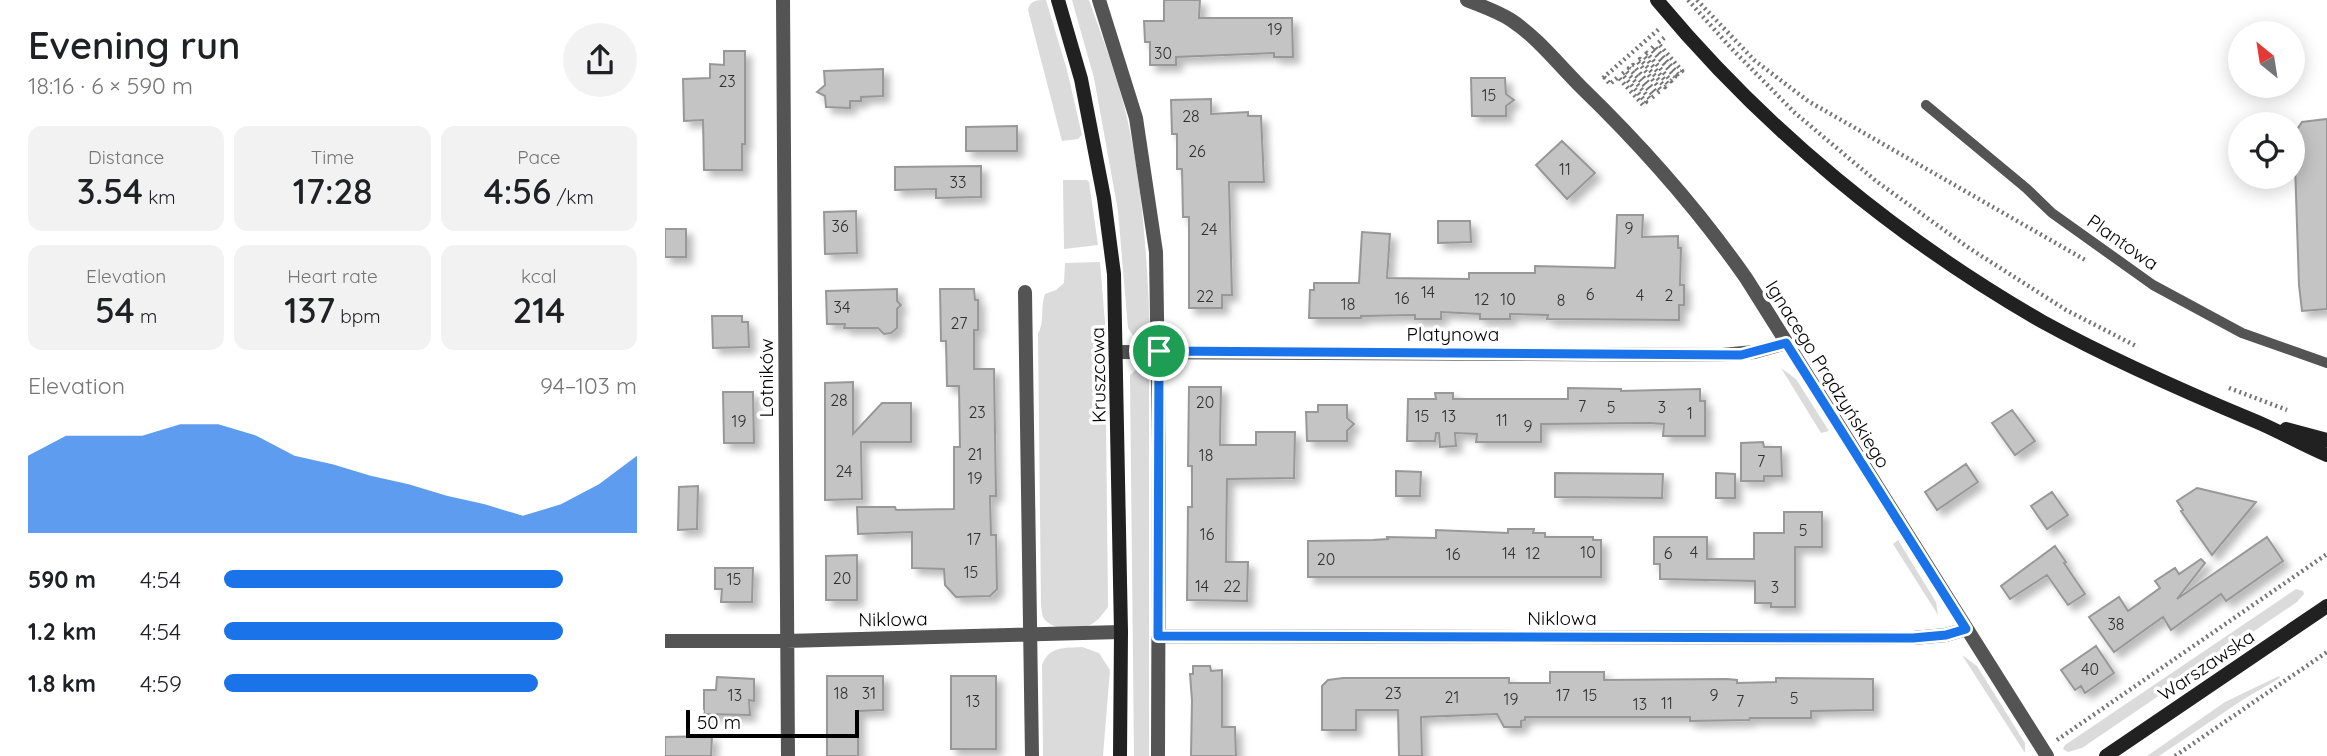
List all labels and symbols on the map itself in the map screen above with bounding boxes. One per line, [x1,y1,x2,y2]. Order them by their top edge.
house number: 19 [1268,19,1282,39]
north arrow [2228,21,2305,98]
house number: 30 [1154,43,1172,63]
house number: 23 [718,71,736,91]
house number: 15 [1482,85,1496,105]
house number: 28 [1182,106,1200,126]
house number: 26 [1188,141,1206,161]
house number: 11 [1559,159,1571,179]
house number: 33 [950,172,966,192]
street label: Plantowa [2083,209,2163,275]
house number: 36 [832,216,849,236]
house number: 9 [1625,218,1634,238]
house number: 24 [1200,219,1218,239]
street label: Ignacego Prądzyńskiego [1760,276,1896,472]
house number: 14 [1421,282,1435,302]
house number: 6 [1586,284,1595,304]
house number: 4 [1636,285,1644,305]
house number: 2 [1665,285,1674,305]
house number: 22 [1196,286,1214,306]
house number: 16 [1395,288,1410,308]
house number: 12 [1475,289,1490,309]
house number: 10 [1500,289,1516,309]
house number: 8 [1557,290,1565,310]
house number: 18 [1341,294,1355,314]
house number: 34 [834,297,850,317]
house number: 27 [951,313,967,333]
pin [1129,321,1189,381]
street label: Platynowa [1407,322,1499,346]
street label: Kruszcowa [1085,327,1111,423]
street label: Lotników [754,338,778,418]
house number: 28 [830,390,848,410]
house number: 20 [1196,392,1214,412]
house number: 7 [1578,396,1586,416]
house number: 5 [1607,397,1615,417]
house number: 3 [1658,397,1666,417]
house number: 23 [968,402,986,422]
house number: 1 [1687,403,1693,423]
house number: 15 [1415,406,1429,426]
house number: 13 [1442,406,1456,426]
house number: 11 [1496,410,1508,430]
house number: 19 [732,411,746,431]
house number: 9 [1524,416,1533,436]
house number: 21 [968,444,982,464]
house number: 18 [1199,445,1213,465]
house number: 7 [1757,451,1765,471]
house number: 24 [835,461,853,481]
house number: 19 [968,468,982,488]
house number: 5 [1799,520,1807,540]
house number: 16 [1200,524,1215,544]
house number: 17 [967,529,981,549]
house number: 10 [1580,542,1596,562]
house number: 4 [1690,542,1698,562]
house number: 14 [1502,543,1516,563]
house number: 12 [1526,543,1541,563]
house number: 6 [1664,543,1673,563]
house number: 16 [1446,544,1461,564]
house number: 20 [1317,549,1335,569]
house number: 15 [964,562,978,582]
house number: 20 [833,568,851,588]
house number: 15 [727,569,741,589]
house number: 14 [1195,576,1209,596]
house number: 22 [1223,576,1241,596]
house number: 3 [1771,577,1779,597]
street label: Niklowa [858,606,928,632]
street label: Niklowa [1527,606,1597,630]
house number: 38 [2107,614,2125,634]
street label: Warszawska [2153,624,2259,706]
house number: 40 [2081,659,2099,679]
house number: 18 [834,683,848,703]
house number: 31 [862,683,876,703]
house number: 23 [1384,683,1402,703]
house number: 13 [728,685,742,705]
house number: 17 [1556,685,1570,705]
house number: 15 [1583,685,1597,705]
house number: 9 [1710,685,1719,705]
house number: 21 [1445,687,1459,707]
house number: 5 [1790,688,1798,708]
house number: 19 [1504,689,1518,709]
house number: 13 [966,691,980,711]
house number: 7 [1736,691,1744,711]
house number: 11 [1661,693,1673,713]
house number: 13 [1633,694,1647,714]
scale bar [686,707,859,739]

